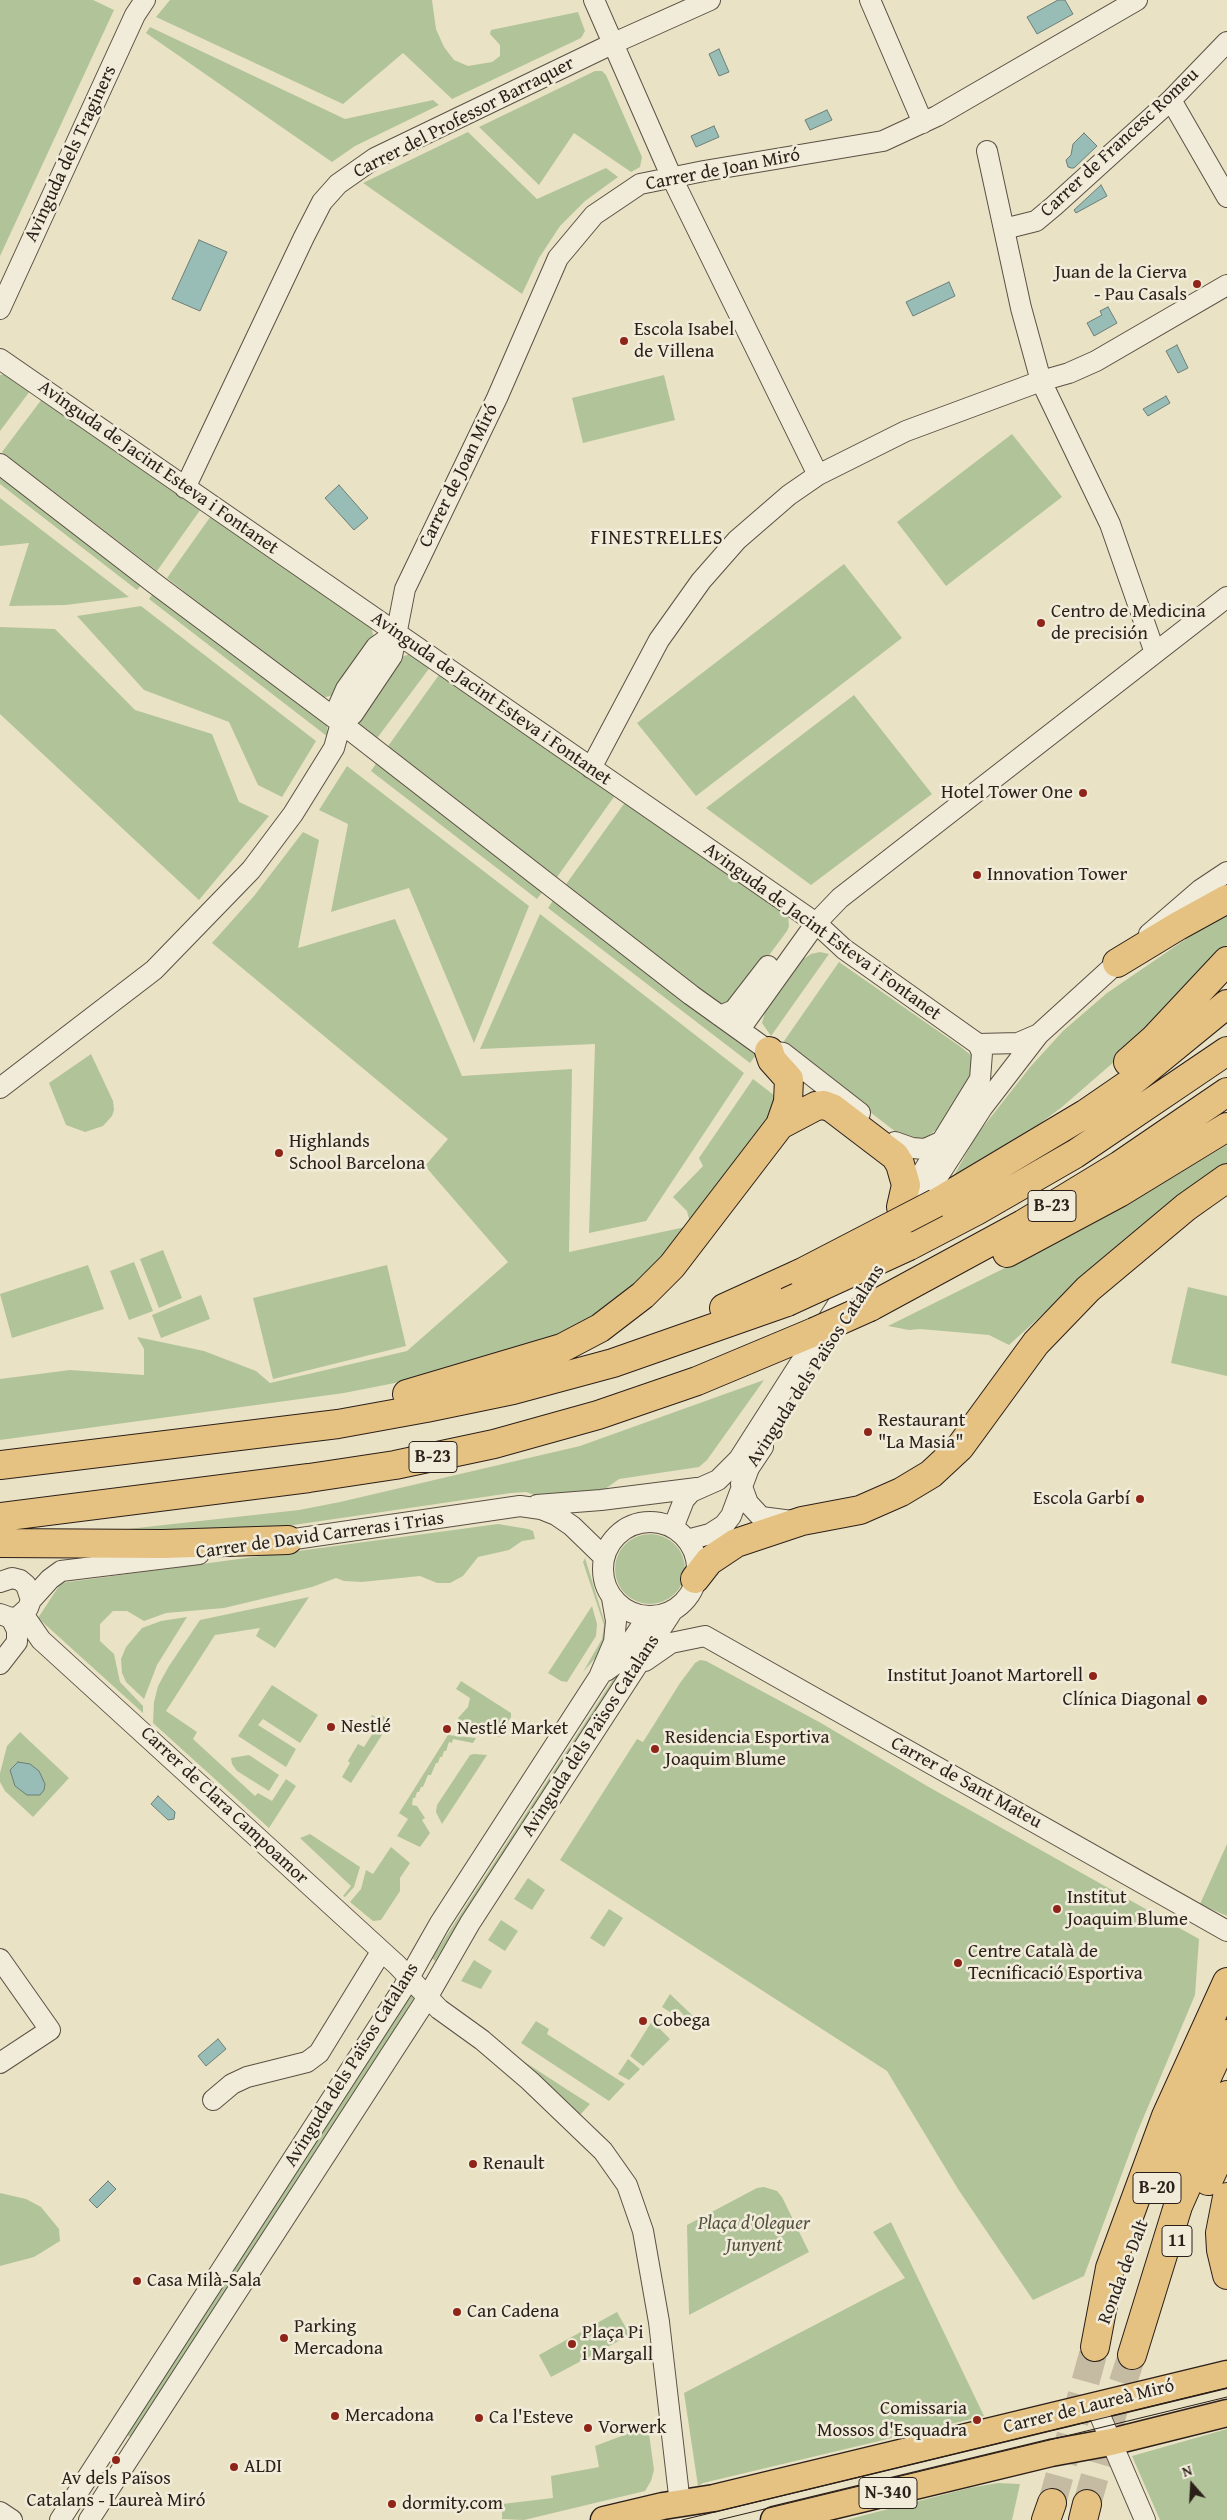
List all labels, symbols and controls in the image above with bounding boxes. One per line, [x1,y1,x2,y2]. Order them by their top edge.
street label: Carrer del Professor Barraquer [350,52,578,184]
street label: Avinguda dels Traginers [20,62,122,246]
street label: Carrer de Francesc Romeu [1036,64,1204,222]
street label: Carrer de Joan Miró [644,144,802,196]
place label: Juan de la Cierva - Pau Casals [1055,262,1187,306]
marker: Juan de la Cierva - Pau Casals [1191,278,1203,290]
place label: Escola Isabel de Villena [634,319,734,363]
marker: Escola Isabel de Villena [618,335,630,347]
street label: Avinguda de Jacint Esteva i Fontanet [33,376,283,560]
street label: Carrer de Joan Miró [414,401,504,551]
district label: FINESTRELLES [589,527,725,551]
place label: Centro de Medicina de precisión [1051,601,1206,645]
street label: Avinguda de Jacint Esteva i Fontanet [366,607,616,791]
marker: Centro de Medicina de precisión [1035,617,1047,629]
place label: Hotel Tower One [941,782,1073,804]
marker: Hotel Tower One [1077,787,1089,799]
street label: Avinguda de Jacint Esteva i Fontanet [699,838,945,1026]
place label: Innovation Tower [987,864,1127,886]
marker: Innovation Tower [971,869,983,881]
place label: Highlands School Barcelona [289,1131,425,1175]
marker: Highlands School Barcelona [273,1147,285,1159]
road number: B-23 [1028,1190,1076,1222]
street label: Avinguda dels Països Catalans [742,1261,890,1471]
place label: Restaurant "La Masia" [878,1410,965,1454]
marker: Restaurant "La Masia" [862,1426,874,1438]
road number: B-23 [409,1441,457,1472]
place label: Escola Garbí [1033,1488,1130,1510]
marker: Escola Garbí [1134,1493,1146,1505]
street label: Carrer de David Carreras i Trias [195,1507,445,1565]
street label: Avinguda dels Països Catalans [517,1631,665,1841]
place label: Institut Joanot Martorell [887,1665,1083,1687]
marker: Institut Joanot Martorell [1087,1670,1099,1682]
place label: Clínica Diagonal [1062,1689,1191,1711]
marker: Clínica Diagonal [1195,1693,1209,1707]
place label: Nestlé [341,1716,391,1738]
place label: Nestlé Market [457,1718,568,1740]
marker: Nestlé [325,1721,337,1733]
street label: Carrer de Clara Campoamor [135,1722,313,1890]
marker: Nestlé Market [441,1723,453,1735]
place label: Residencia Esportiva Joaquim Blume [665,1727,829,1771]
street label: Carrer de Sant Mateu [887,1732,1045,1834]
marker: Residencia Esportiva Joaquim Blume [649,1743,661,1755]
place label: Institut Joaquim Blume [1067,1887,1188,1931]
marker: Institut Joaquim Blume [1051,1903,1063,1915]
place label: Centre Català de Tecnificació Esportiva [968,1941,1143,1985]
marker: Centre Català de Tecnificació Esportiva [952,1957,964,1969]
street label: Avinguda dels Països Catalans [280,1959,424,2171]
place label: Cobega [653,2010,710,2032]
marker: Cobega [637,2015,649,2027]
place label: Renault [483,2153,545,2175]
marker: Renault [467,2158,479,2170]
road number: B-20 [1133,2172,1181,2204]
park label: Plaça d'Oleguer Junyent [698,2213,810,2257]
street label: Ronda de Dalt [1094,2216,1154,2328]
road number: 11 [1162,2226,1192,2256]
place label: Casa Milà-Sala [147,2270,261,2292]
marker: Casa Milà-Sala [131,2275,143,2287]
place label: Can Cadena [467,2301,559,2323]
marker: Can Cadena [451,2306,463,2318]
place label: Parking Mercadona [294,2316,383,2360]
place label: Plaça Pi i Margall [582,2322,653,2366]
marker: Parking Mercadona [278,2332,290,2344]
marker: Plaça Pi i Margall [566,2338,578,2350]
street label: Carrer de Laureà Miró [1001,2375,1177,2439]
place label: Comissaria Mossos d'Esquadra [817,2398,967,2442]
place label: Mercadona [345,2405,434,2427]
place label: Ca l'Esteve [489,2407,573,2429]
marker: Mercadona [329,2410,341,2422]
marker: Ca l'Esteve [473,2412,485,2424]
marker: Comissaria Mossos d'Esquadra [971,2414,983,2426]
place label: Vorwerk [598,2417,666,2439]
marker: Vorwerk [582,2422,594,2434]
marker: Av dels Països Catalans - Laureà Miró [110,2454,122,2466]
place label: ALDI [244,2456,282,2478]
north arrow [1167,2460,1217,2510]
text: N [1179,2460,1195,2482]
marker: ALDI [228,2461,240,2473]
place label: Av dels Països Catalans - Laureà Miró [27,2468,205,2512]
road number: N-340 [859,2478,917,2508]
place label: dormity.com [402,2493,503,2515]
marker: dormity.com [386,2498,398,2510]

